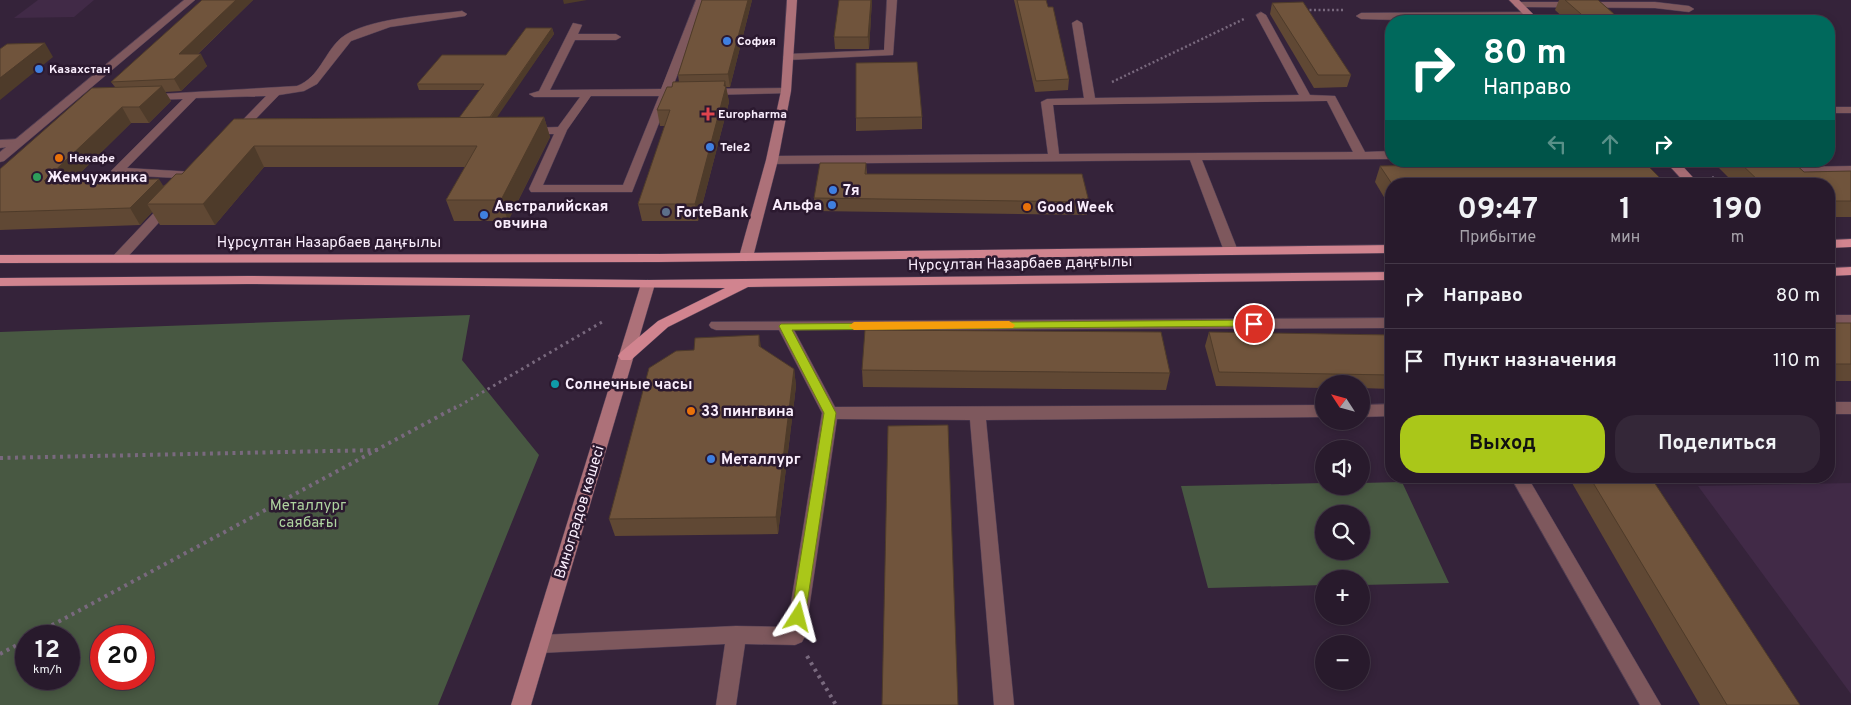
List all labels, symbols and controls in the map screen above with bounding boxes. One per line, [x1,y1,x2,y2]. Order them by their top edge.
text: 80 m [1483,32,1567,76]
place label: София [737,34,776,50]
marker: София [721,35,733,47]
icon: right [1400,35,1465,100]
place label: Казахстан [49,62,110,78]
marker: Казахстан [33,63,45,75]
text: Направо [1483,75,1571,102]
place label: Europharma [718,107,787,123]
marker: Europharma [702,108,714,120]
icon: left [1543,130,1571,158]
icon: ahead [1596,130,1624,158]
icon: right [1649,130,1677,158]
place label: Tele2 [720,140,750,156]
marker: Tele2 [704,141,716,153]
place label: Некафе [69,151,115,167]
marker: Некафе [53,152,65,164]
place label: Жемчужинка [47,169,147,188]
marker: Жемчужинка [31,171,43,183]
place label: 7я [843,182,860,201]
marker: 7я [827,184,839,196]
text: 09:47 [1457,192,1538,229]
text: 1 [1619,192,1631,229]
text: 190 [1712,192,1763,229]
place label: Альфа [772,197,822,216]
place label: Австралийская овчина [494,198,608,234]
marker: Альфа [826,199,838,211]
place label: Good Week [1037,199,1114,218]
marker: Good Week [1021,201,1033,213]
place label: ForteBank [676,204,749,223]
marker: ForteBank [660,206,672,218]
marker: Австралийская овчина [478,209,490,221]
text: Прибытие [1459,228,1536,248]
text: мин [1610,228,1640,248]
text: m [1731,228,1744,248]
street label: Нұрсұлтан Назарбаев даңғылы [217,234,441,253]
street label: Нұрсұлтан Назарбаев даңғылы [908,253,1132,276]
icon: right [1400,282,1428,310]
text: Направо [1443,284,1523,308]
text: 80 m [1776,284,1820,308]
pin [1233,303,1275,345]
icon: arrive [1240,310,1268,338]
icon: arrive [1400,347,1428,375]
text: Пункт назначения [1443,349,1617,373]
text: 110 m [1773,349,1820,373]
north arrow [1315,375,1370,430]
map controls [1315,375,1370,690]
place label: Солнечные часы [565,376,692,395]
marker: Солнечные часы [549,378,561,390]
place label: 33 пингвина [701,403,794,422]
marker: 33 пингвина [685,405,697,417]
button: Выход [1400,415,1605,473]
button: Поделиться [1615,415,1820,473]
button: sound [1315,440,1370,495]
street label: Виноградов көшесі [551,444,610,581]
place label: Металлург [721,451,801,470]
marker: Металлург [705,453,717,465]
park label: Металлург саябағы [270,497,346,533]
button: search [1315,505,1370,560]
button: + [1315,570,1370,625]
position arrow [771,590,823,642]
speed limit sign: 20 [90,625,155,690]
text: 12 [35,635,60,667]
button: − [1315,635,1370,690]
text: km/h [33,662,62,678]

